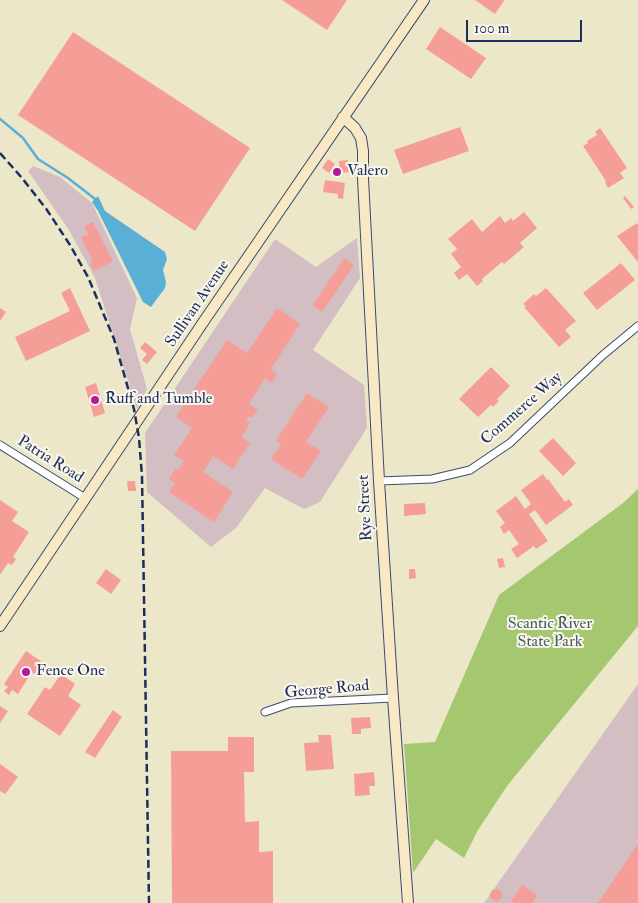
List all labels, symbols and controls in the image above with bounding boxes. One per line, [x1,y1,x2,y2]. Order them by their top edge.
scale bar [468,10,584,42]
text: 100 m [474,19,509,38]
place label: Valero [347,162,388,182]
marker: Valero [331,166,343,178]
street label: Sullivan Avenue [162,257,234,351]
street label: Commerce Way [477,368,567,450]
place label: Ruff and Tumble [105,390,212,410]
marker: Ruff and Tumble [89,394,101,406]
street label: Patria Road [13,432,87,488]
street label: Rye Street [355,474,377,542]
park label: Scantic River State Park [508,615,592,653]
place label: Fence One [36,662,105,682]
marker: Fence One [20,666,32,678]
street label: George Road [284,677,370,703]

